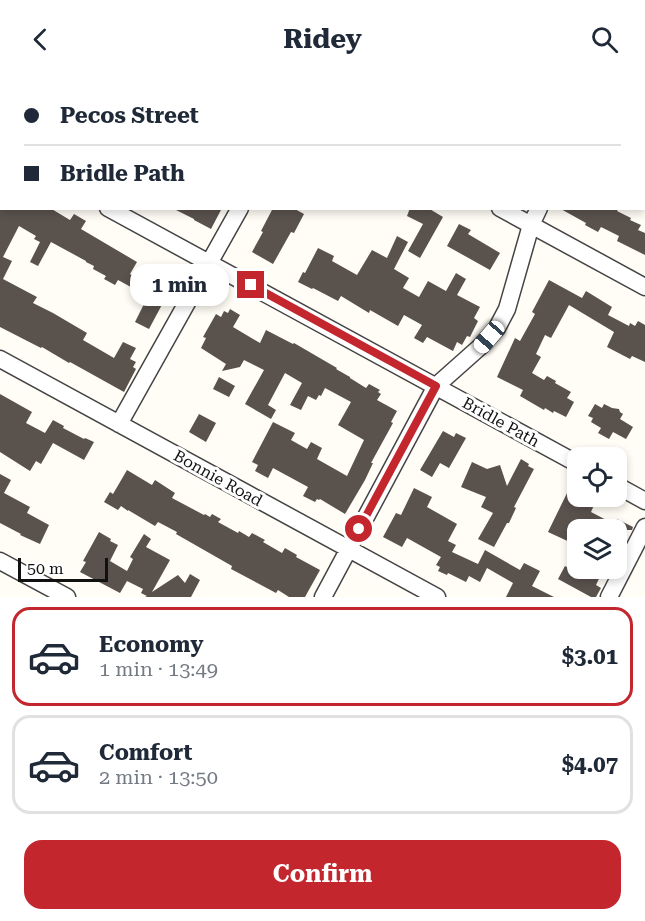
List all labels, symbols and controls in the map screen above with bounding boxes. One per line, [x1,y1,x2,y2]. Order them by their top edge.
icon: back [24,23,57,56]
text: Ridey [283,23,362,55]
icon: search [588,23,621,56]
text: Pecos Street [60,103,199,128]
text: Bridle Path [60,161,185,186]
callout: 1 min [131,264,230,306]
route end [237,271,264,298]
text: 1 min [152,273,207,297]
car [470,318,508,356]
street label: Bridle Path [459,393,543,451]
street label: Bonnie Road [170,446,266,510]
map controls [567,447,627,579]
button: locate [567,447,627,507]
route start [345,515,372,542]
button: layers [567,519,627,579]
scale bar [18,555,108,582]
text: 50 m [27,559,64,578]
icon: car [27,630,81,684]
text: Economy [99,632,203,657]
text: $3.01 [562,644,618,669]
text: 1 min · 13:49 [99,657,218,681]
icon: car [27,738,81,792]
text: Comfort [99,740,192,765]
text: $4.07 [562,752,618,777]
text: 2 min · 13:50 [99,765,218,789]
button: Confirm [24,840,621,909]

